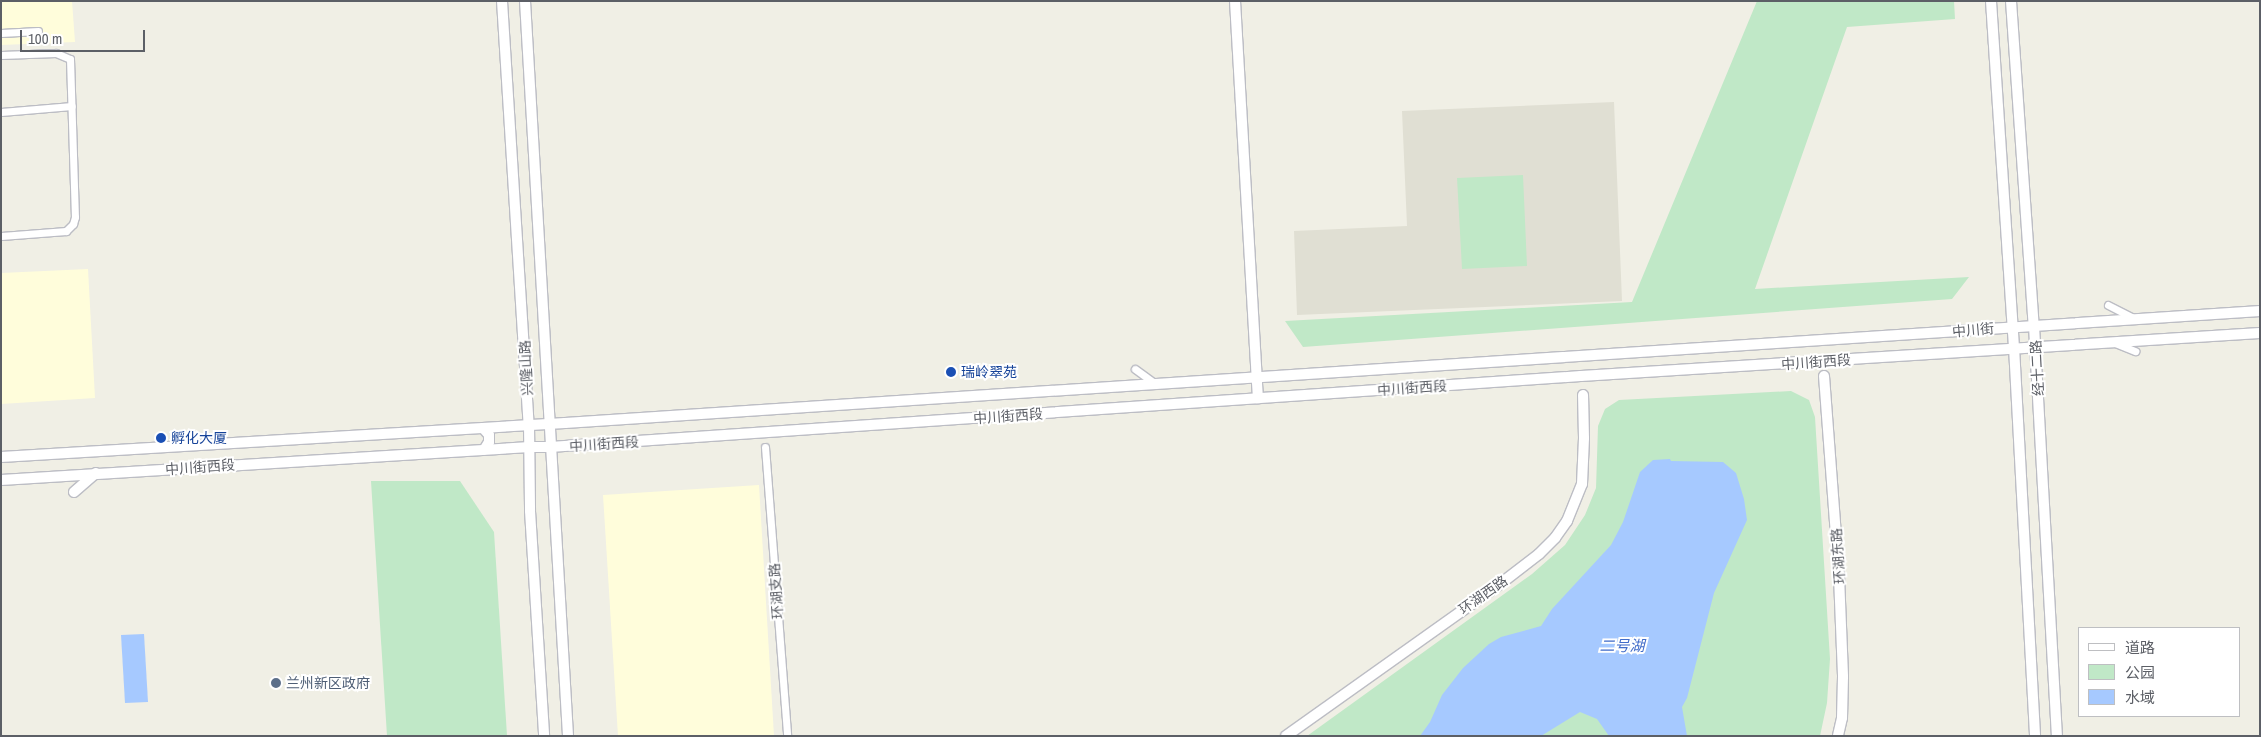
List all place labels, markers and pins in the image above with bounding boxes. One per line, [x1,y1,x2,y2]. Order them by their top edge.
place label: 瑞岭翠苑 [961,364,1017,380]
marker: 瑞岭翠苑 [945,366,957,378]
place label: 孵化大厦 [171,430,227,446]
marker: 孵化大厦 [155,432,167,444]
place label: 兰州新区政府 [286,675,370,691]
marker: 兰州新区政府 [270,677,282,689]

